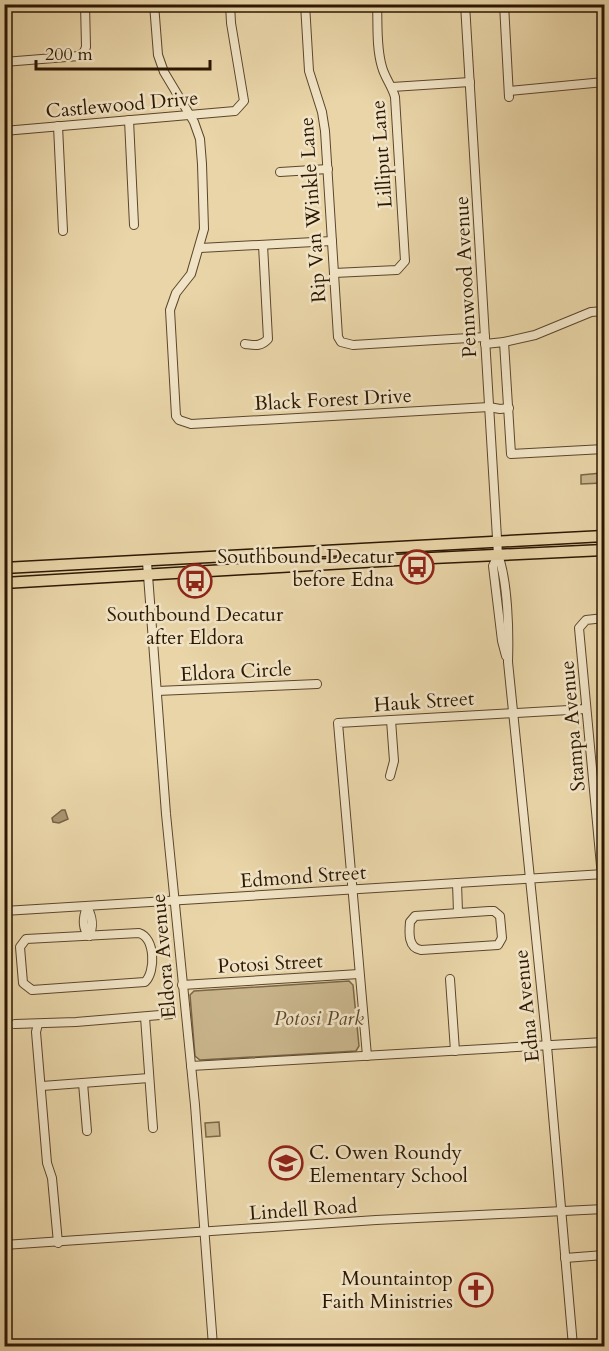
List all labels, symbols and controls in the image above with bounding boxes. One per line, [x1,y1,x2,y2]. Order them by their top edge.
scale bar [36,33,210,71]
text: 200 m [45,42,93,67]
street label: Castlewood Drive [45,84,200,125]
street label: Lilliput Lane [364,99,399,209]
street label: Rip Van Winkle Lane [293,116,332,304]
street label: Pennwood Avenue [448,195,483,359]
street label: Black Forest Drive [253,382,413,417]
place label: Southbound Decatur before Edna [217,543,395,593]
bus stop icon: Southbound Decatur before Edna [399,549,435,585]
bus stop icon: Southbound Decatur after Eldora [177,563,213,599]
place label: Southbound Decatur after Eldora [107,601,284,651]
street label: Eldora Circle [180,655,293,688]
street label: Stampa Avenue [553,659,592,793]
street label: Hauk Street [373,684,476,718]
street label: Edmond Street [239,859,368,894]
street label: Eldora Avenue [145,892,182,1019]
street label: Potosi Street [217,947,324,980]
street label: Edna Avenue [507,948,546,1064]
park label: Potosi Park [274,1005,364,1032]
place label: C. Owen Roundy Elementary School [309,1139,468,1189]
school or university icon: C. Owen Roundy Elementary School [268,1145,304,1181]
street label: Lindell Road [248,1192,358,1227]
place label: Mountaintop Faith Ministries [322,1265,453,1315]
church icon: Mountaintop Faith Ministries [458,1272,494,1308]

